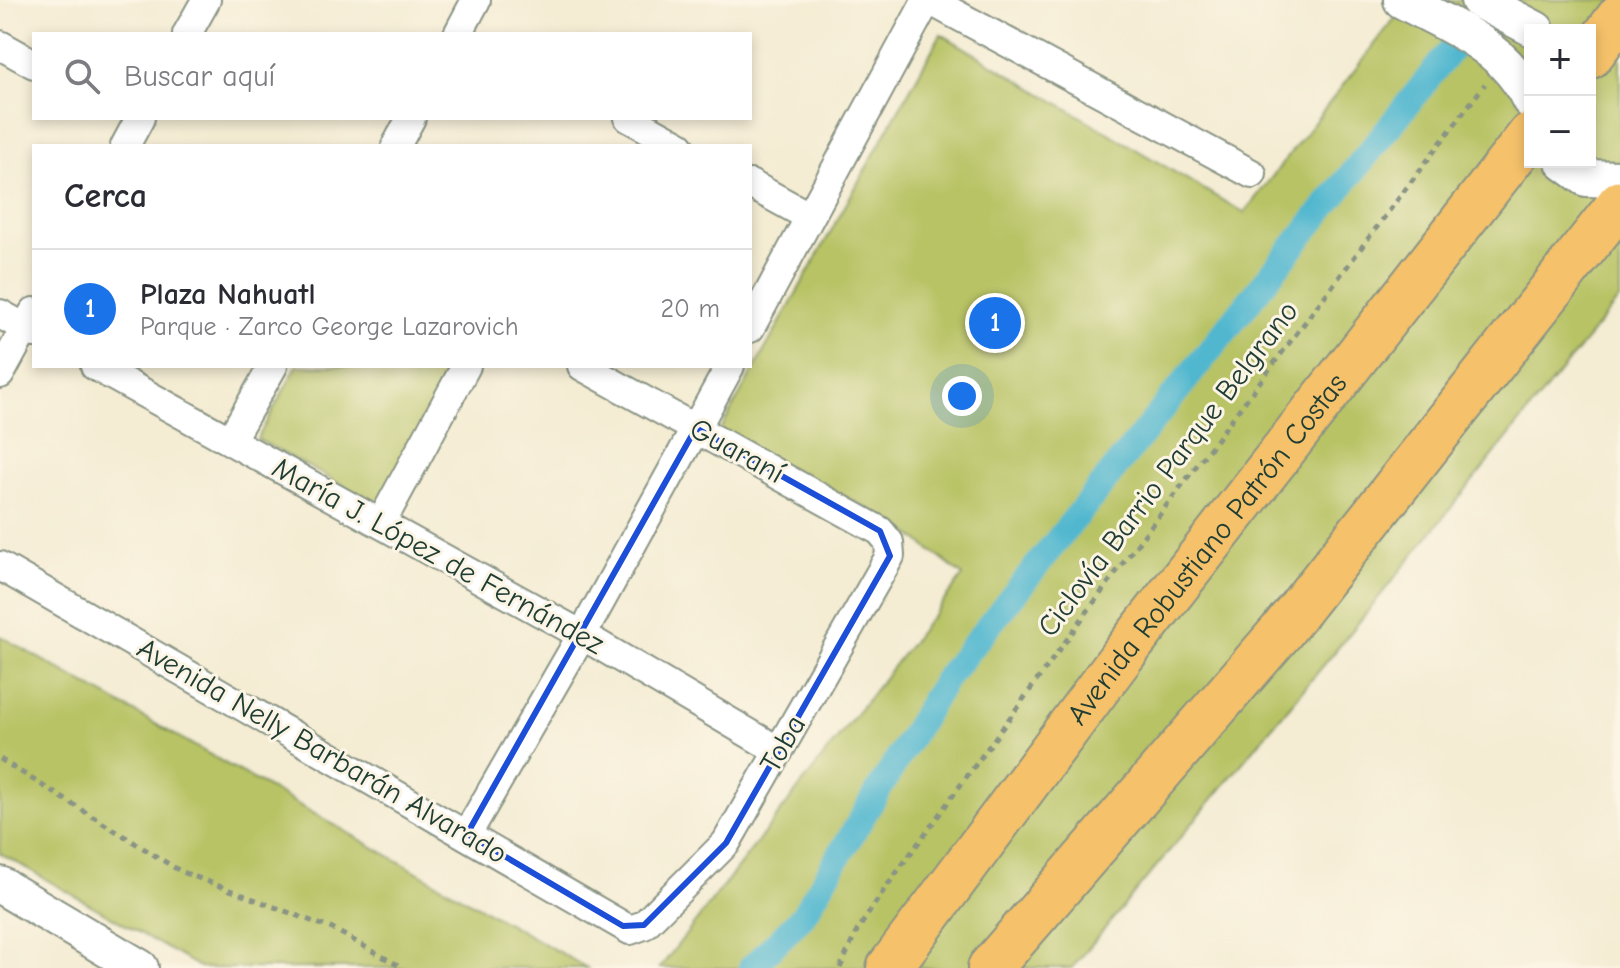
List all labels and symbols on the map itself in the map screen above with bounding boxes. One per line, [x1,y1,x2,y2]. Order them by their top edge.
pin: 1 [969,293,1021,353]
street label: Ciclovía Barrio Parque Belgrano [1030,294,1306,644]
street label: Avenida Robustiano Patrón Costas [1059,366,1354,731]
your location [942,376,982,416]
street label: Guaraní [684,411,791,492]
street label: María J. López de Fernández [266,450,610,662]
street label: Avenida Nelly Barbarán Alvarado [131,631,513,871]
street label: Toba [753,709,813,779]

